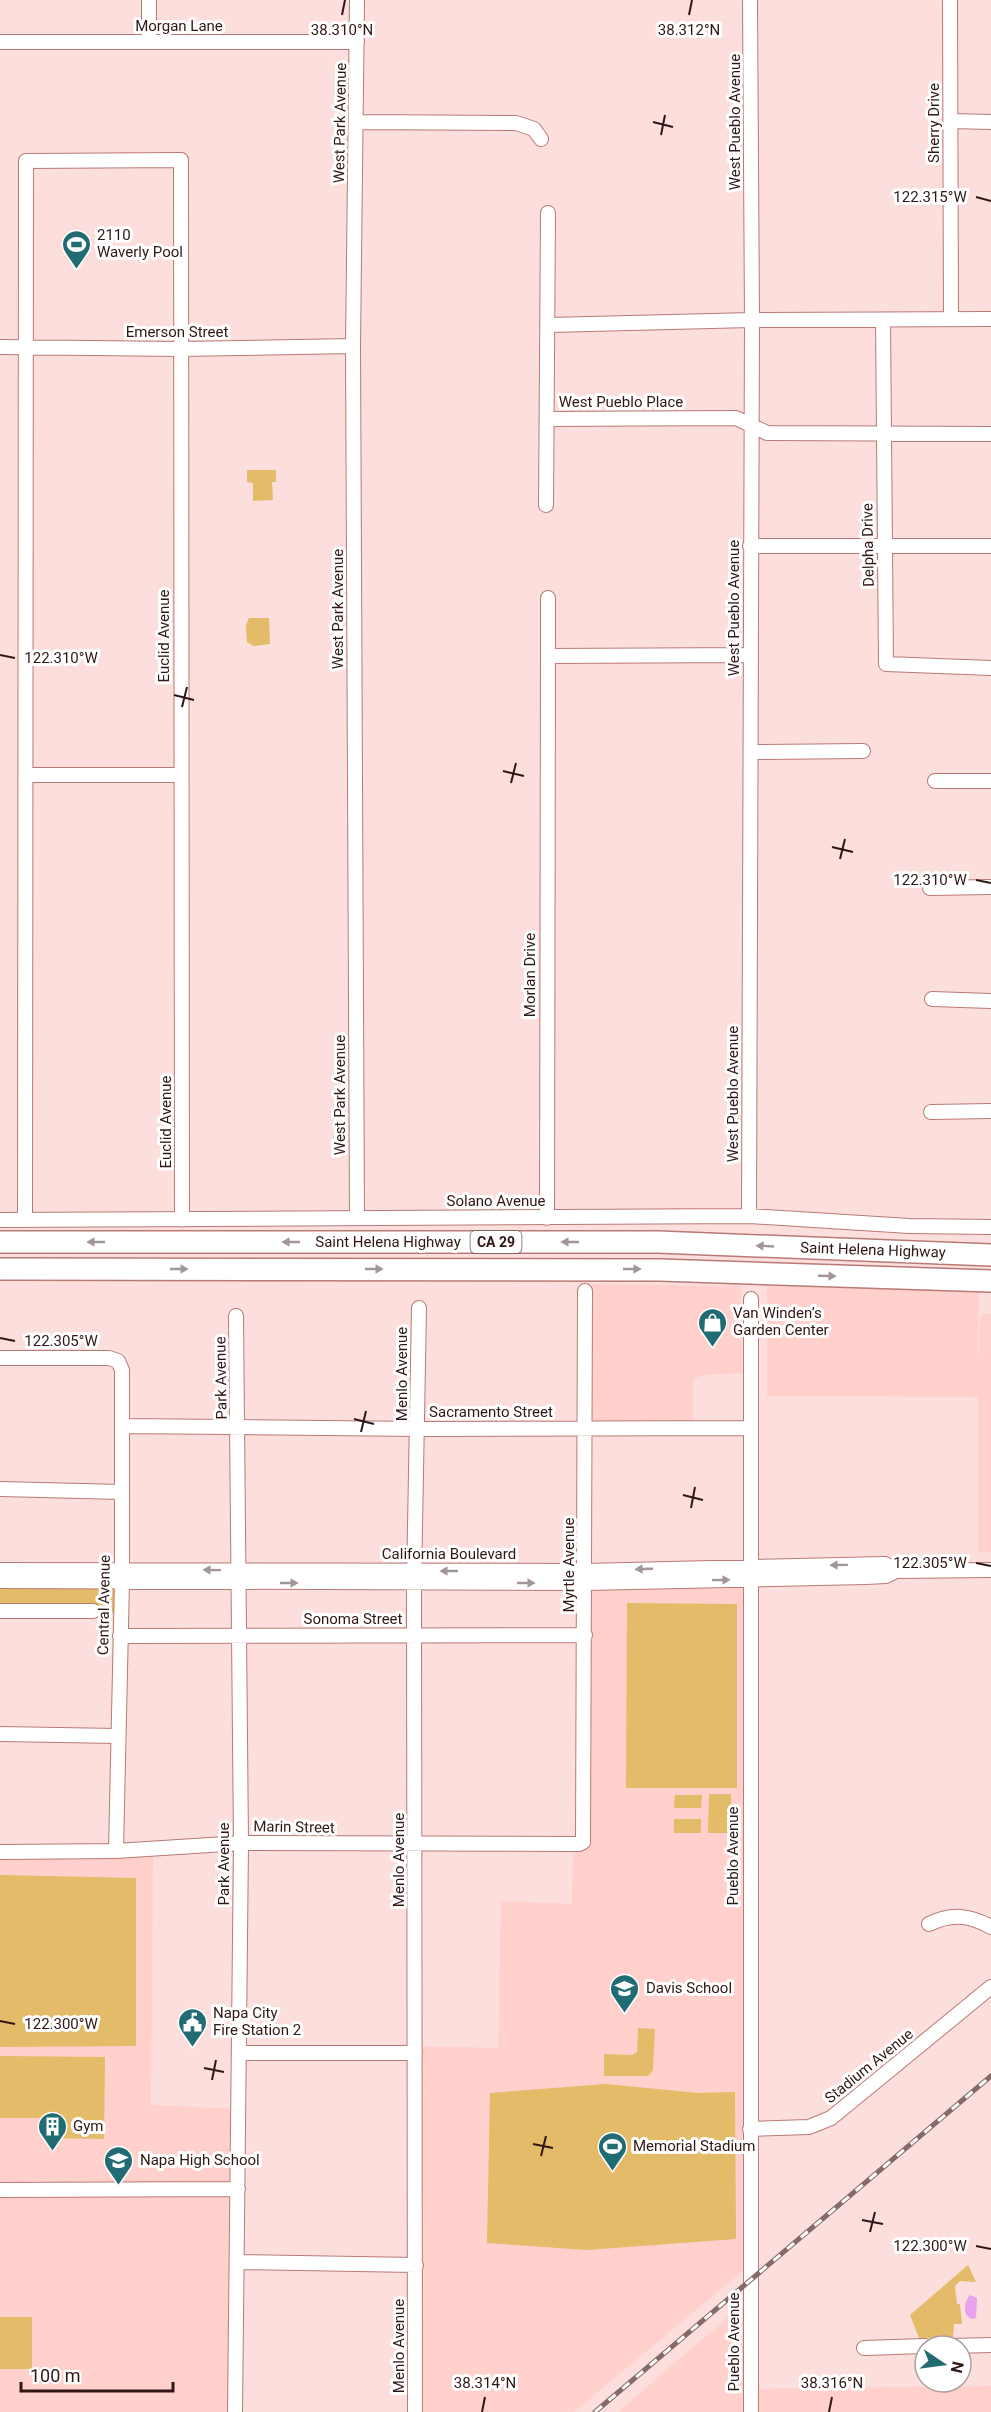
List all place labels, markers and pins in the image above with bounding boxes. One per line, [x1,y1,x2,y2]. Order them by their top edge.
place label: 2110 Waverly Pool [97,226,183,261]
sports icon: 2110 Waverly Pool [60,228,92,270]
place label: Van Winden’s Garden Center [733,1304,829,1339]
shop icon: Van Winden’s Garden Center [696,1306,728,1348]
school or university icon: Davis School [609,1972,641,2014]
place label: Davis School [646,1979,732,1997]
place label: Napa City Fire Station 2 [213,2004,301,2039]
public building icon: Napa City Fire Station 2 [176,2006,208,2048]
building icon: Gym [36,2110,68,2152]
place label: Gym [73,2117,103,2135]
sports icon: Memorial Stadium [596,2130,628,2172]
place label: Memorial Stadium [633,2137,756,2155]
school or university icon: Napa High School [103,2144,135,2186]
place label: Napa High School [140,2151,260,2169]

